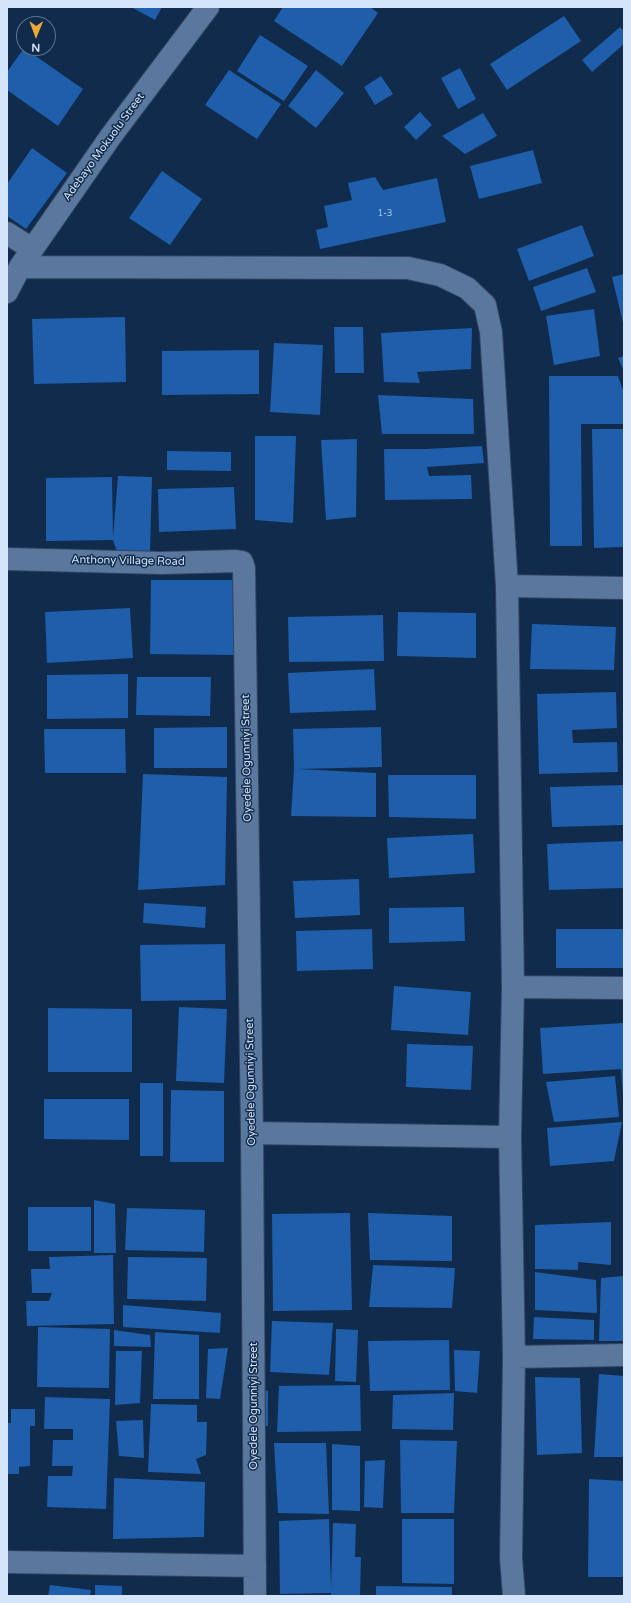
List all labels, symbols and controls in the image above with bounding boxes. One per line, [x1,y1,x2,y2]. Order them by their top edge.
north arrow [16,16,56,56]
text: N [31,41,40,54]
street label: Adebayo Mokuolu Street [60,91,148,203]
house number: 1-3 [378,209,392,219]
street label: Anthony Village Road [71,553,185,569]
street label: Oyedele Ogunniyi Street [239,694,255,822]
street label: Oyedele Ogunniyi Street [243,1018,259,1146]
street label: Oyedele Ogunniyi Street [247,1342,261,1470]

